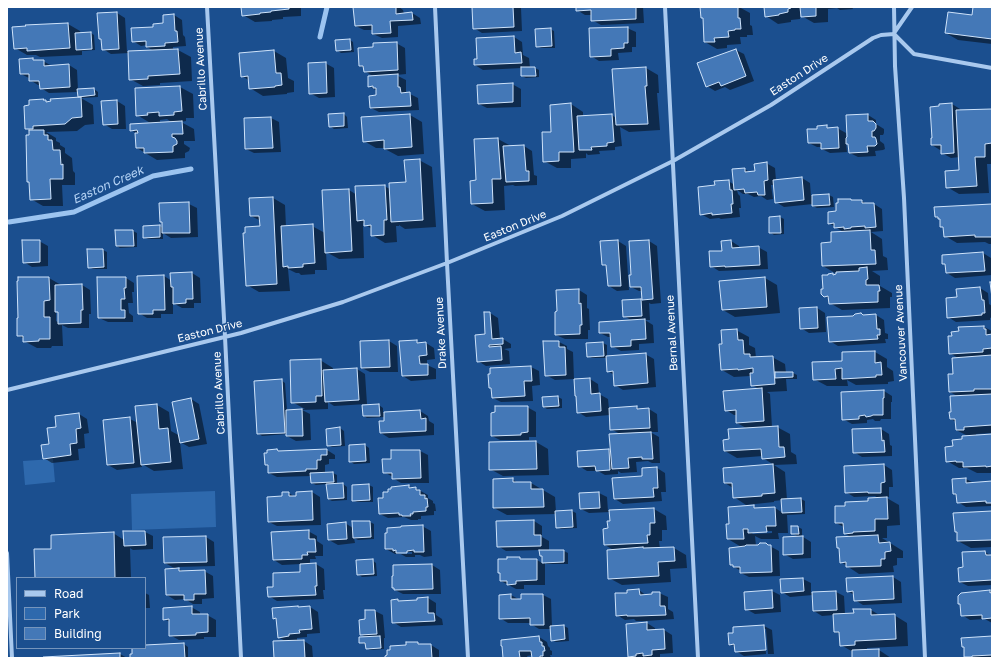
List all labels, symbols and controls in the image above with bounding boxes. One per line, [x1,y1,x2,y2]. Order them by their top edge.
street label: Cabrillo Avenue [192,27,210,111]
street label: Easton Drive [768,51,830,99]
water label: Easton Creek [70,163,146,207]
street label: Easton Drive [482,207,548,245]
street label: Vancouver Avenue [892,284,910,382]
street label: Bernal Avenue [663,295,681,371]
street label: Drake Avenue [433,297,449,369]
street label: Easton Drive [176,317,244,345]
street label: Cabrillo Avenue [210,351,228,435]
legend [16,577,146,649]
text: Road [54,586,83,601]
text: Park [54,606,80,621]
text: Building [54,626,102,641]

